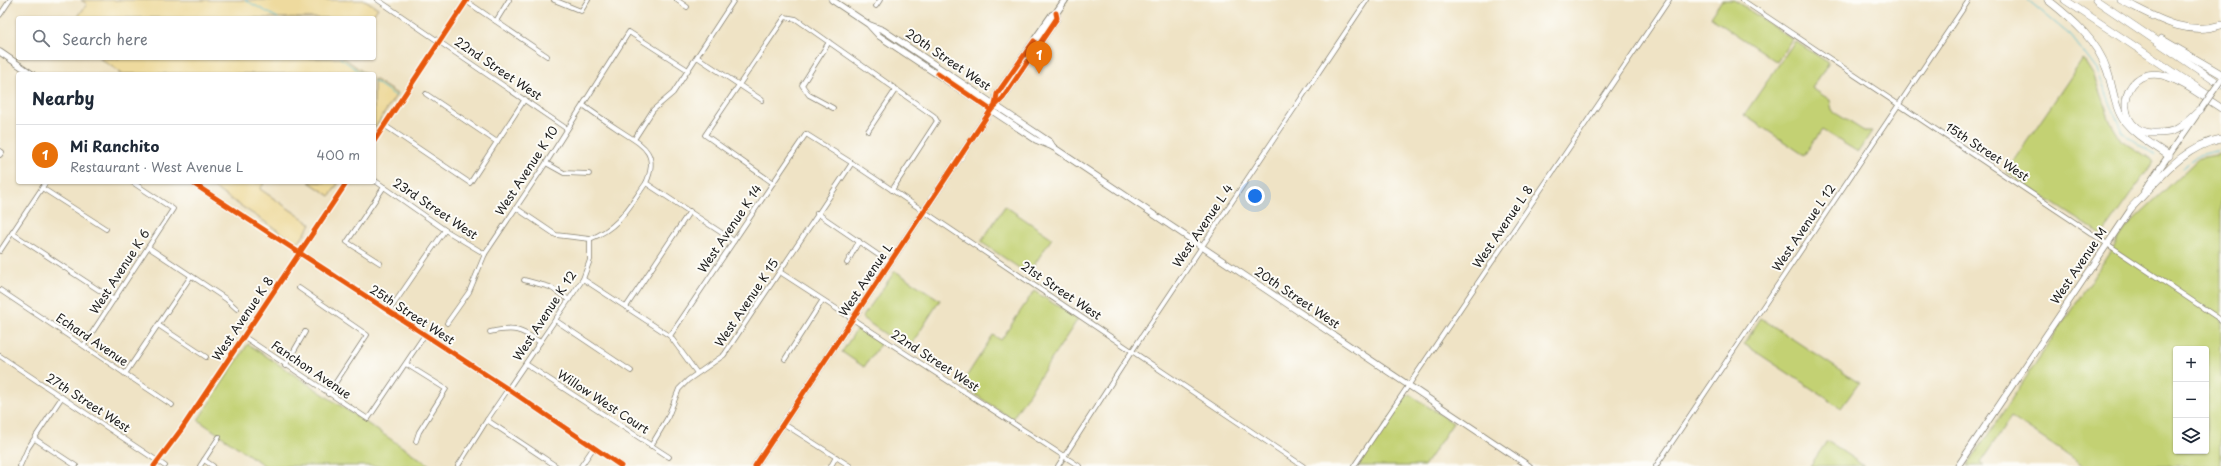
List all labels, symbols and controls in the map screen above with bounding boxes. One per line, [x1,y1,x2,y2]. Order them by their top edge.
search box [16,16,376,60]
street label: 20th Street West [902,24,995,95]
icon: search [30,27,52,49]
text: Search here [62,27,148,50]
street label: 22nd Street West [451,32,546,104]
pin: 1 [1026,41,1052,74]
text: Nearby [32,85,94,111]
street label: 15th Street West [1942,117,2033,185]
street label: West Avenue K 10 [490,122,562,219]
text: Mi Ranchito [70,134,159,157]
text: 1 [42,145,48,164]
text: 400 m [317,145,360,164]
text: Restaurant · West Avenue L [70,157,243,176]
street label: 23rd Street West [389,173,482,243]
street label: West Avenue L 4 [1168,180,1237,271]
street label: West Avenue L 12 [1767,180,1839,275]
street label: West Avenue K 14 [693,181,766,276]
street label: West Avenue L 8 [1468,181,1537,272]
your location [1245,186,1265,206]
street label: West Avenue M [2046,223,2111,308]
street label: West Avenue K 6 [85,225,154,318]
street label: West Avenue L [834,239,896,320]
street label: West Avenue K 15 [710,255,783,350]
street label: 21st Street West [1018,256,1106,324]
street label: 20th Street West [1251,262,1344,333]
street label: West Avenue K 12 [508,267,580,364]
street label: West Avenue K 8 [207,273,277,364]
street label: 25th Street West [367,280,459,349]
street label: Echard Avenue [53,308,133,370]
street label: 22nd Street West [888,325,983,396]
street label: Fanchon Avenue [268,336,356,403]
map controls [2173,346,2209,454]
button: + [2173,346,2209,382]
street label: Willow West Court [554,365,653,438]
street label: 27th Street West [43,368,134,436]
button: − [2173,382,2209,418]
button: layers [2173,418,2209,454]

